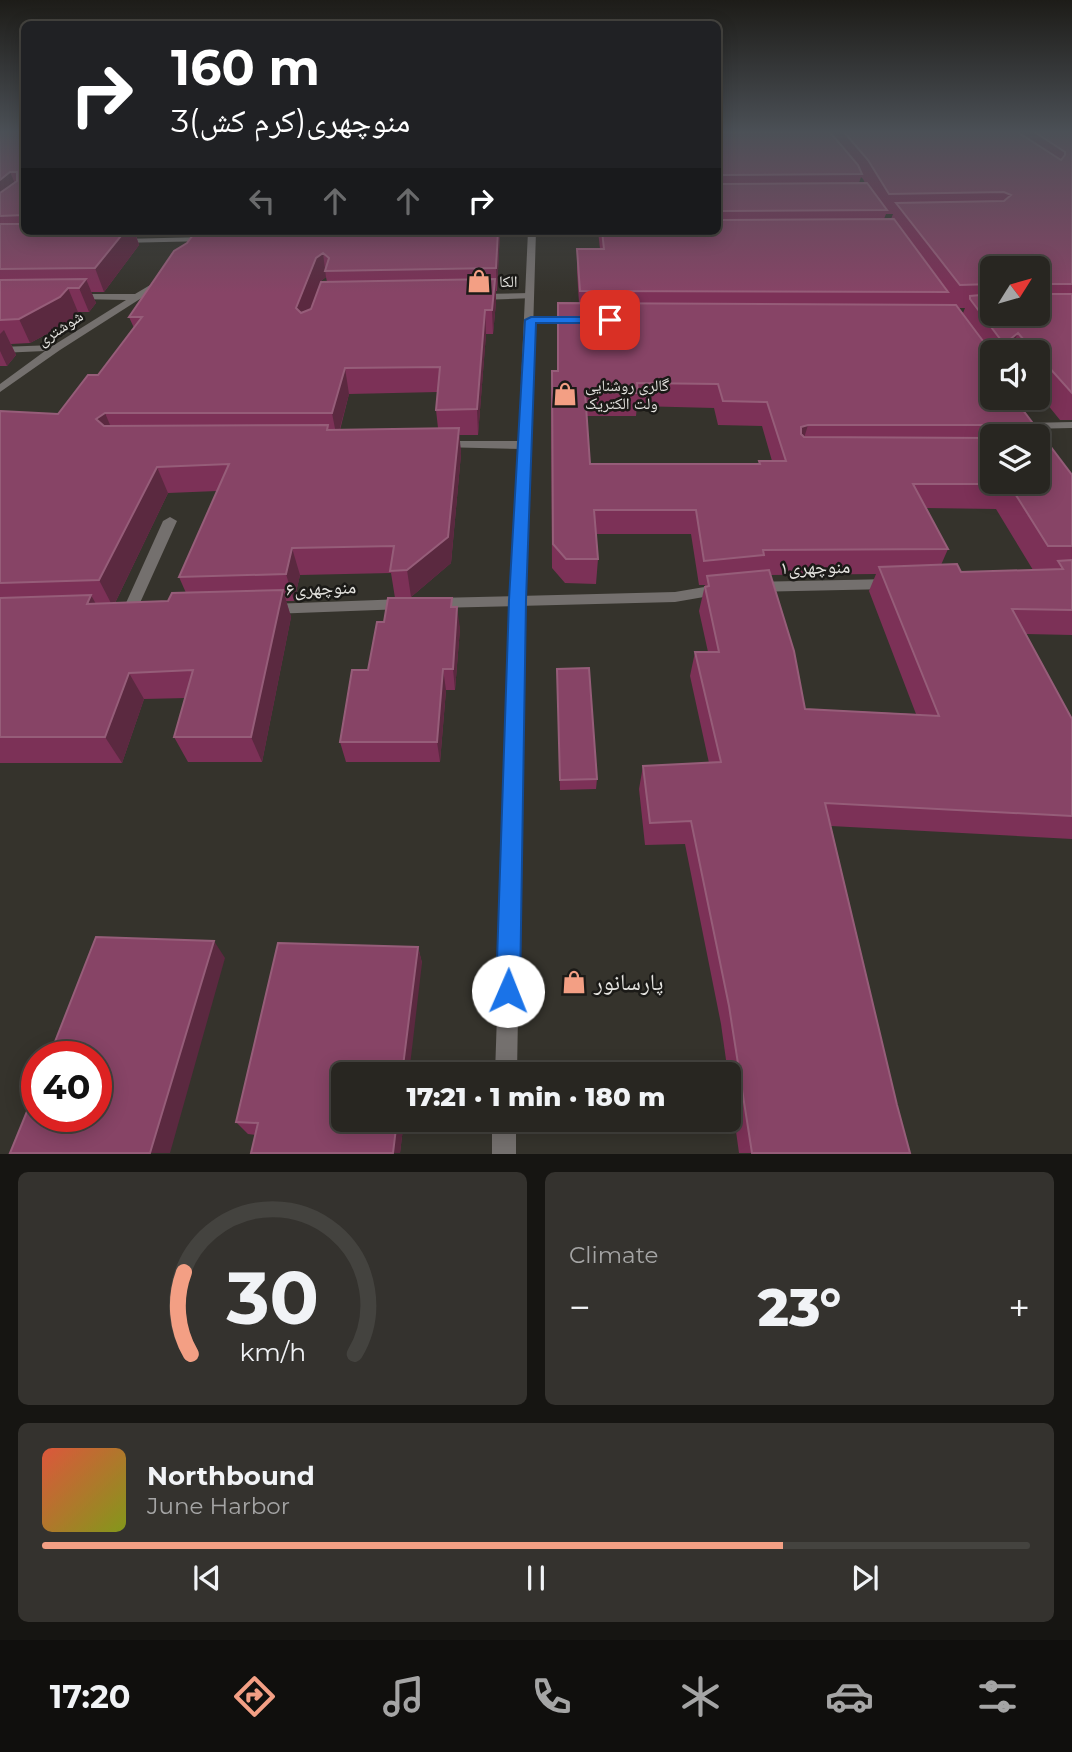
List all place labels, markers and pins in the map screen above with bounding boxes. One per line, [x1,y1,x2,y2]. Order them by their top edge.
shop icon: الکا [465,267,493,295]
place label: الکا [499,272,518,291]
pin [580,290,640,350]
place label: گالری روشنایی ولت الکتریک [585,376,669,413]
shop icon: گالری روشنایی ولت الکتریک [551,380,579,408]
shop icon: پارسانور [560,968,588,996]
place label: پارسانور [593,968,664,996]

